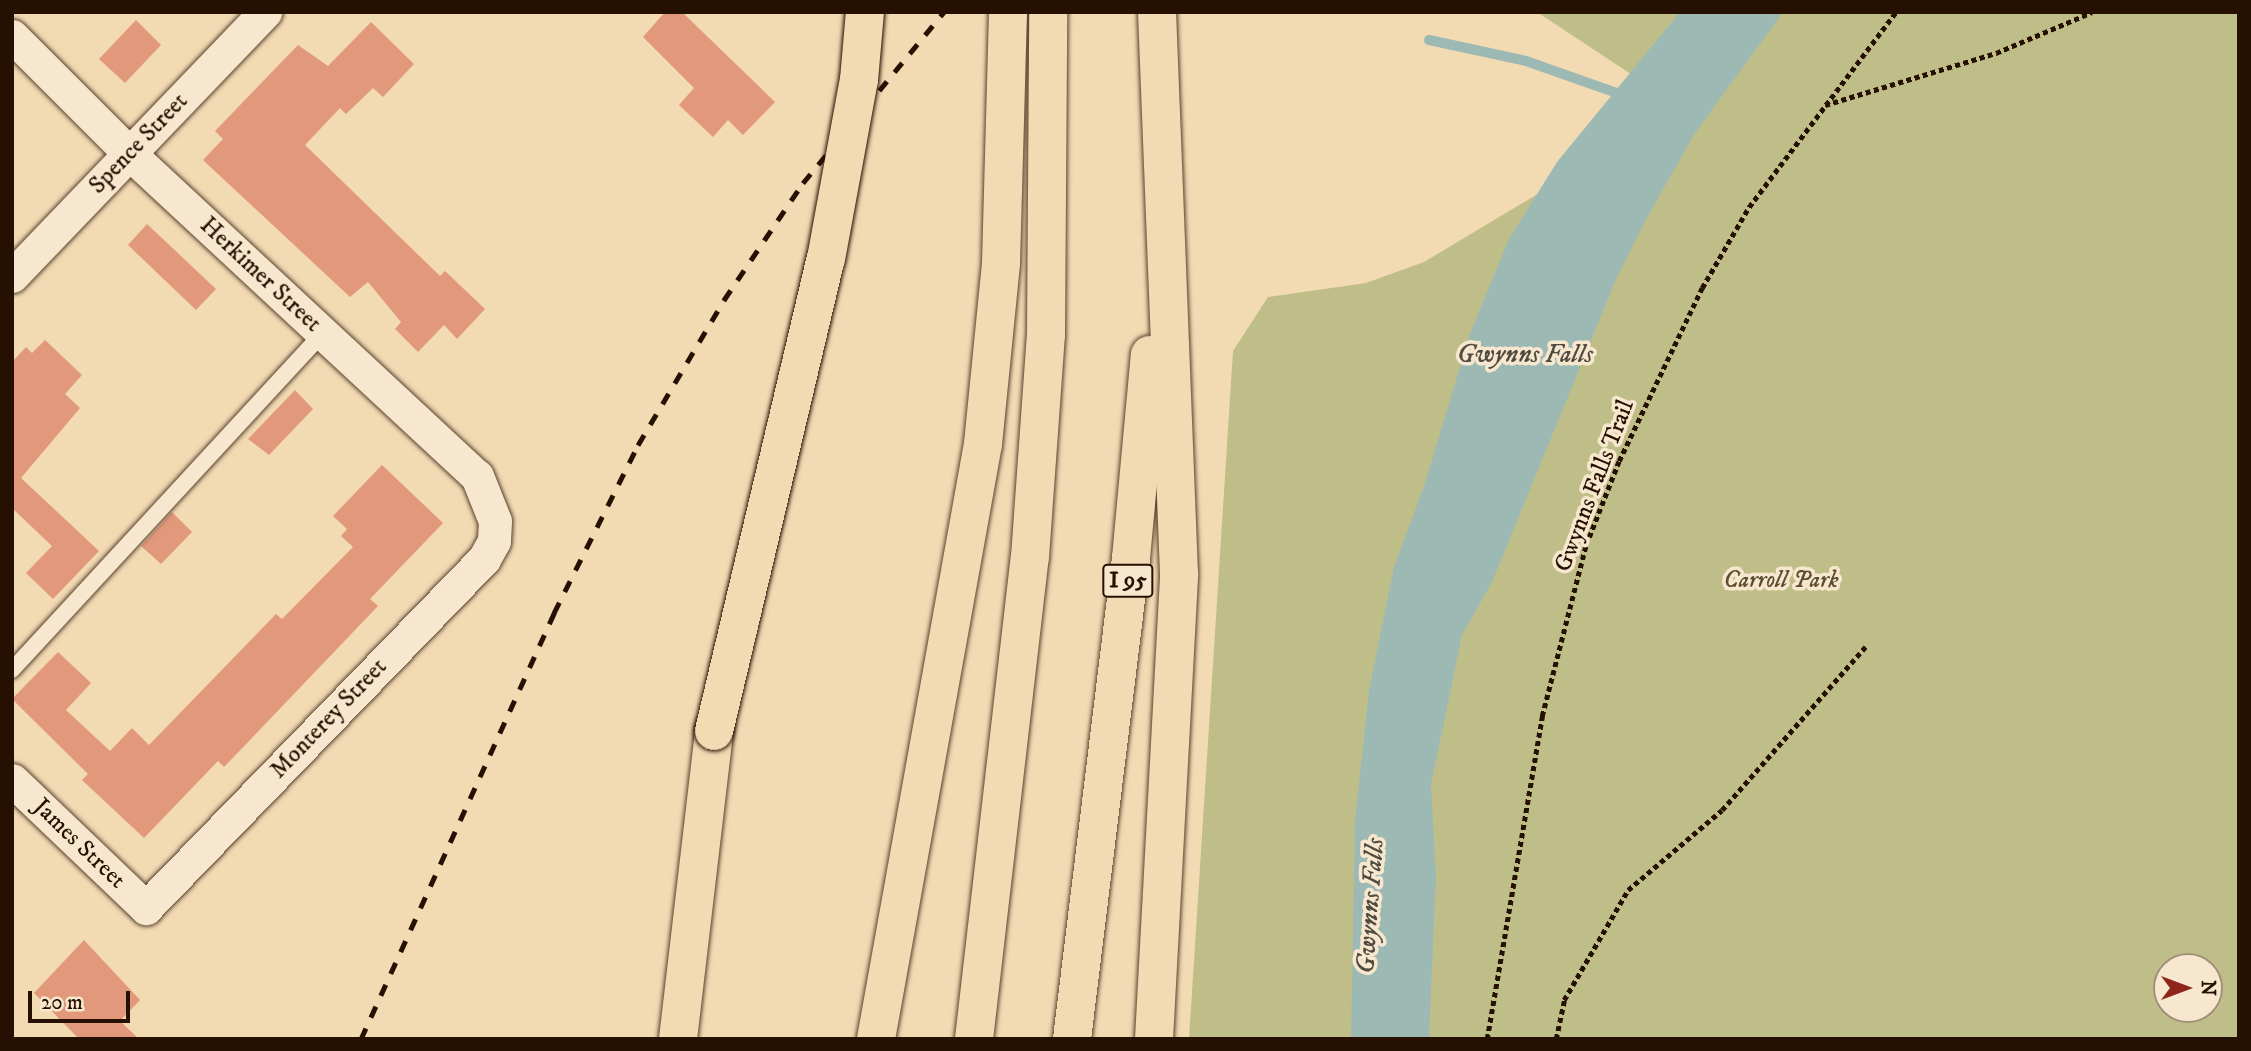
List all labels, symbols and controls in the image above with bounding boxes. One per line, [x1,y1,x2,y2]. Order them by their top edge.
street label: Spence Street [84,88,194,200]
street label: Herkimer Street [193,211,327,339]
water label: Gwynns Falls [1457,339,1593,371]
street label: Gwynns Falls Trail [1549,396,1641,576]
road number: I 95 [1102,562,1154,600]
park label: Carroll Park [1723,567,1839,595]
street label: Monterey Street [265,653,393,785]
street label: James Street [27,793,131,895]
water label: Gwynns Falls [1351,837,1391,975]
north arrow [2153,953,2223,1023]
scale bar [32,978,133,1022]
text: N [2196,980,2219,996]
text: 20 m [41,990,83,1016]

